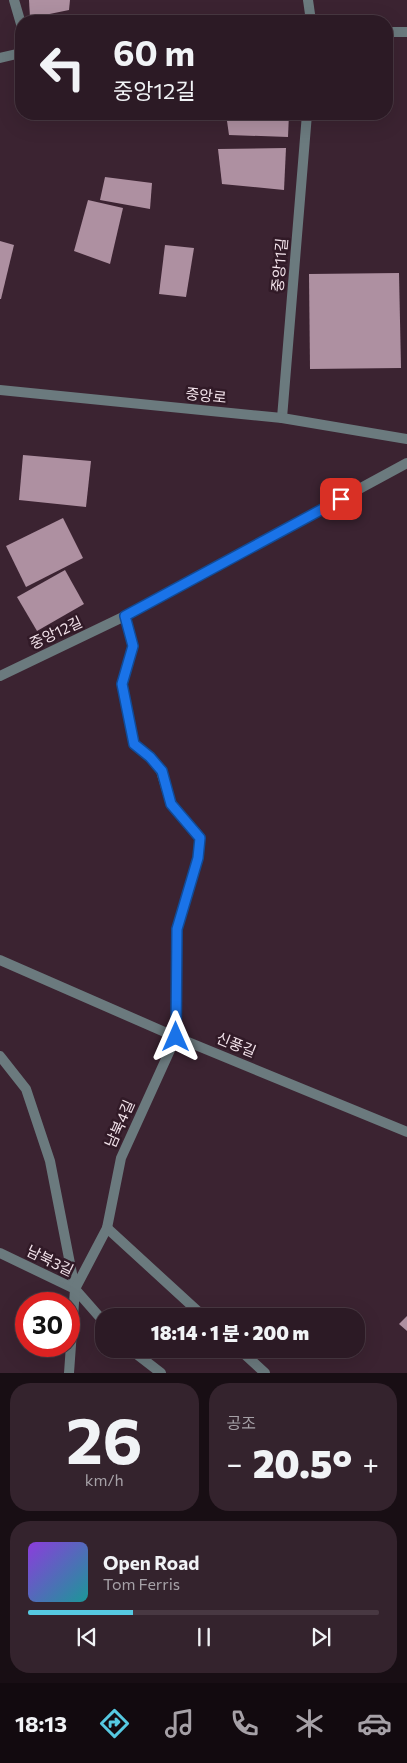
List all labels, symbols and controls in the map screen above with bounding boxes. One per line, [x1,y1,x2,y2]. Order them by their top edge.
text: 60 m [113,30,195,73]
icon: left [30,35,95,100]
text: 중앙12길 [113,77,195,104]
street label: 중앙11길 [268,237,290,293]
street label: 중앙로 [185,384,228,406]
pin [320,478,362,520]
icon: arrive [327,485,355,513]
street label: 중앙12길 [26,612,85,652]
position arrow [149,1010,201,1062]
street label: 신풍길 [214,1028,259,1060]
street label: 남북4길 [101,1097,138,1150]
street label: 남북3길 [24,1241,77,1279]
speed limit sign: 30 [15,1292,80,1357]
text: 18:14 · 1 분 · 200 m [151,1321,309,1344]
text: 26 [66,1398,143,1477]
text: 공조 [227,1413,256,1432]
text: 20.5° [253,1439,352,1486]
text: − [227,1446,242,1480]
text: + [363,1446,379,1480]
text: km/h [85,1470,124,1489]
text: Open Road [103,1551,199,1574]
text: Tom Ferris [103,1574,180,1593]
icon: previous [73,1623,101,1651]
icon: pause [190,1623,218,1651]
icon: next [307,1623,335,1651]
icon: directions [97,1706,132,1741]
icon: music [162,1706,197,1741]
icon: phone [227,1706,262,1741]
icon: climate [292,1706,327,1741]
icon: car [357,1706,392,1741]
text: 18:13 [15,1710,67,1737]

